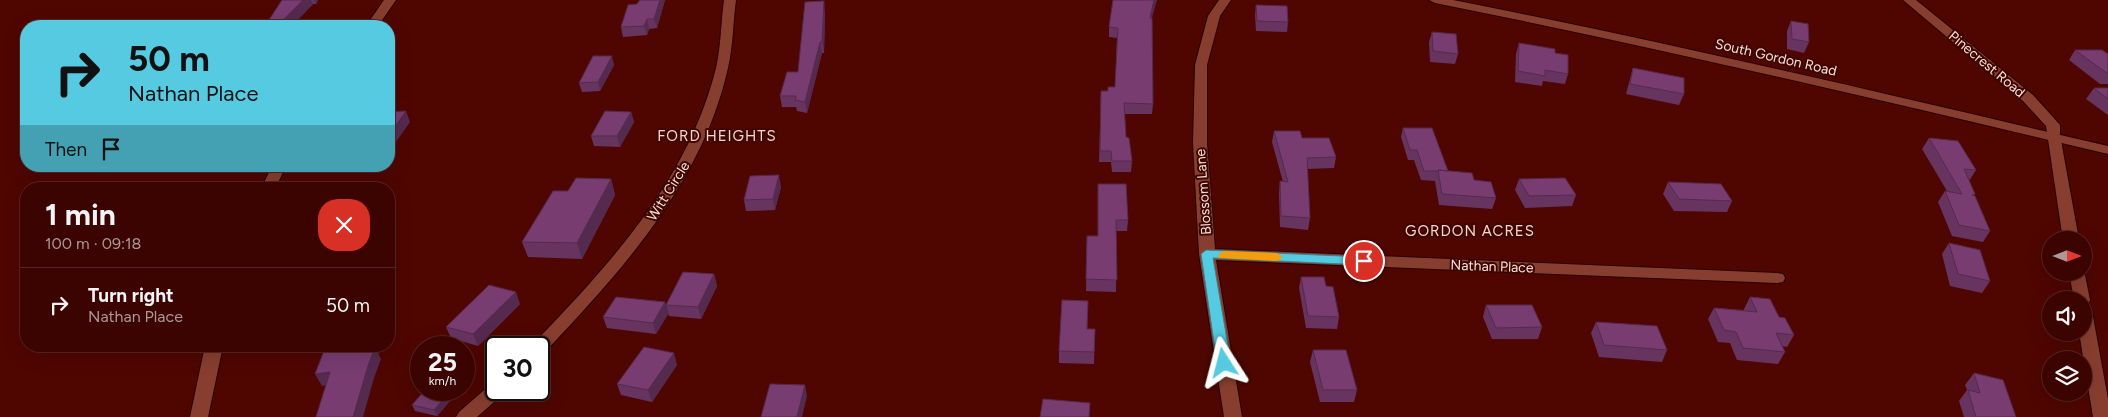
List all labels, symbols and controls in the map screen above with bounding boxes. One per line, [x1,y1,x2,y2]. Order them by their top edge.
street label: Pinecrest Road [1945,28,2028,101]
street label: South Gordon Road [1713,35,1838,80]
text: 50 m [128,38,210,80]
icon: right [45,40,110,105]
text: Nathan Place [128,80,258,107]
district label: FORD HEIGHTS [657,127,777,145]
icon: arrive [97,135,125,163]
text: Then [45,138,87,161]
street label: Blossom Lane [1192,148,1215,236]
street label: Witt Circle [643,158,694,224]
text: 1 min [45,196,116,233]
button: close [318,199,370,251]
district label: GORDON ACRES [1405,222,1535,240]
north arrow [2042,231,2092,281]
map controls [2042,231,2092,401]
text: 100 m · 09:18 [45,234,141,253]
pin [1343,240,1385,282]
icon: arrive [1350,247,1378,275]
street label: Nathan Place [1450,257,1534,276]
text: Turn right [88,284,174,307]
icon: right [45,291,73,319]
button: sound [2042,291,2092,341]
text: 50 m [326,294,370,317]
text: Nathan Place [88,307,183,326]
speed limit sign: 30 [485,336,550,401]
position arrow [1197,336,1249,388]
text: 25 [428,347,457,377]
button: layers [2042,351,2092,401]
text: km/h [429,374,456,388]

